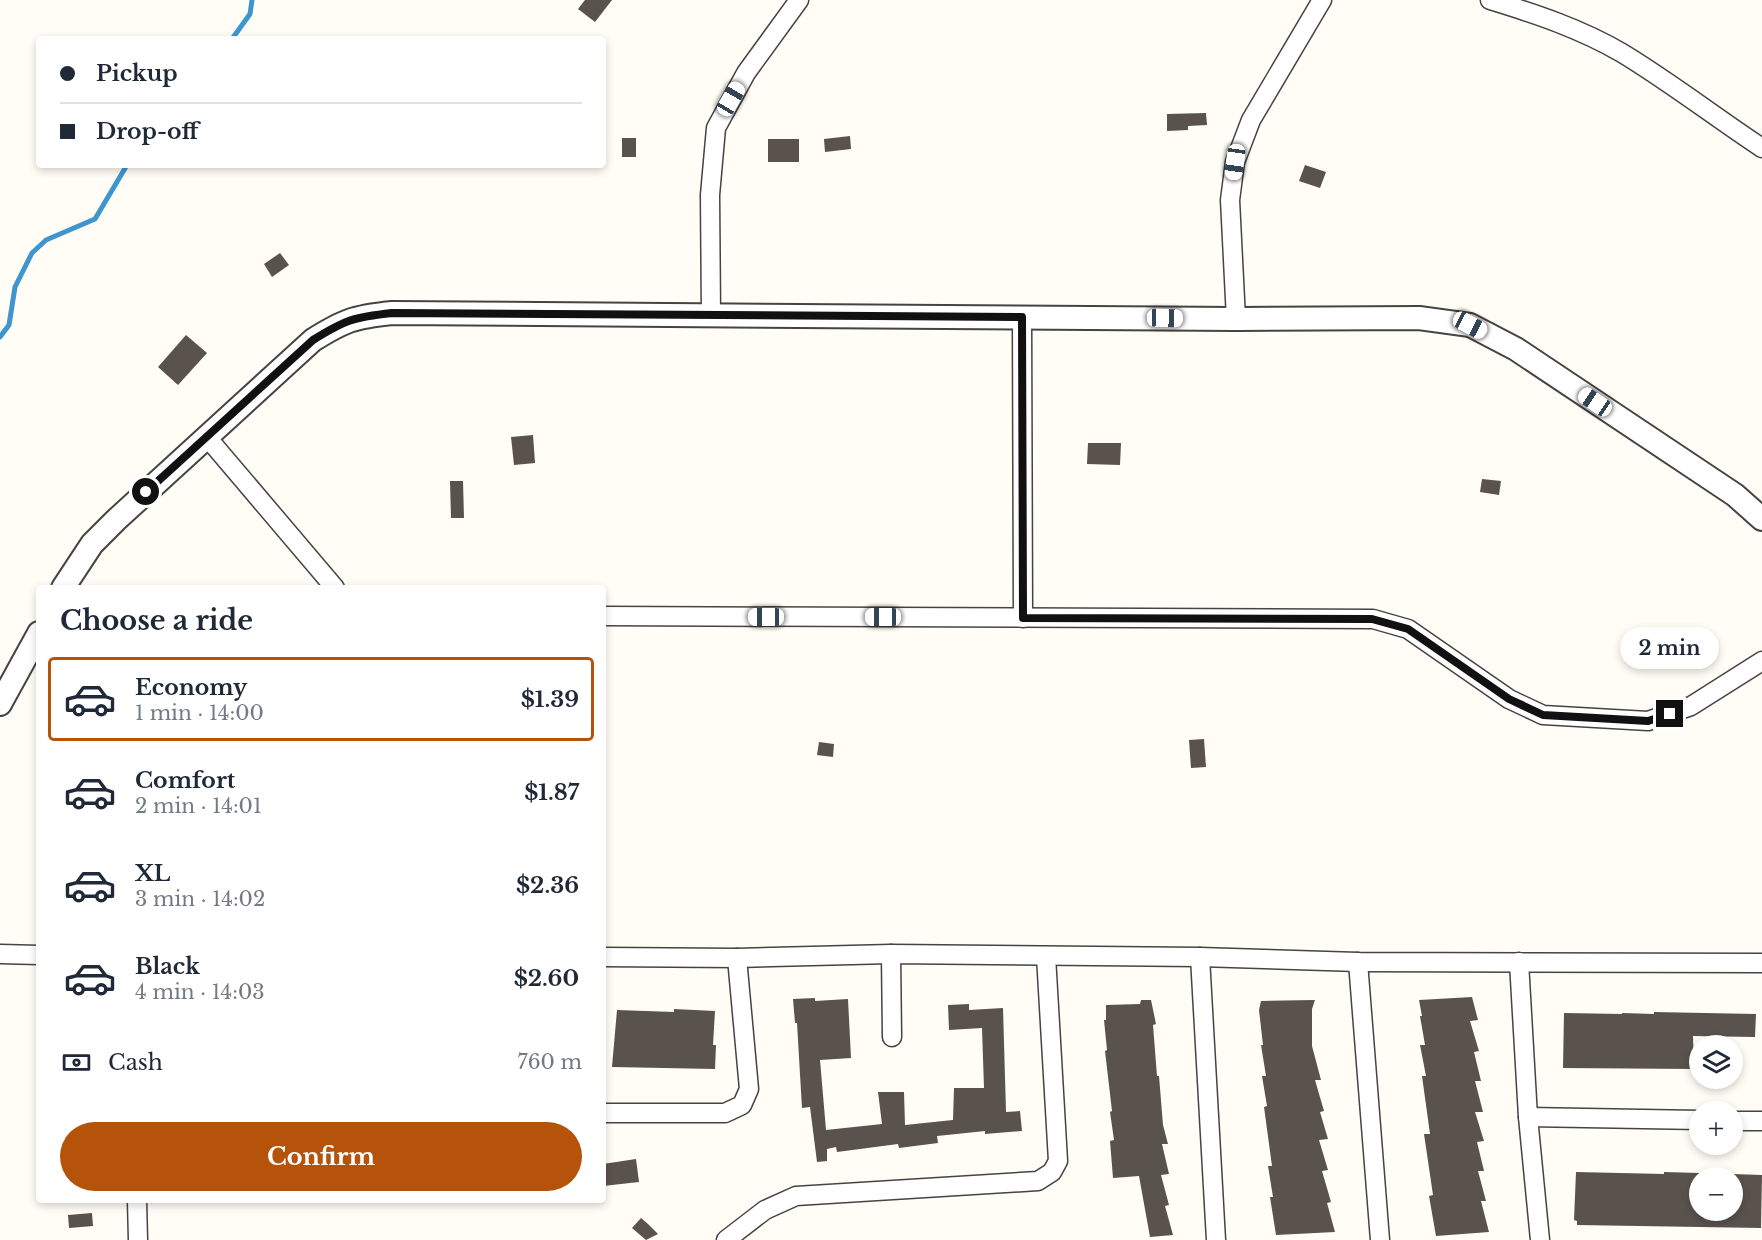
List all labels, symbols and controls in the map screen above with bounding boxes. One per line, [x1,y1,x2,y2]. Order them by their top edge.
text: Pickup [96,60,178,87]
car [714,79,748,119]
text: Drop-off [96,118,198,145]
car [1224,143,1246,181]
car [1147,309,1183,327]
car [1450,309,1490,341]
car [1575,384,1615,420]
route start [132,478,159,505]
text: Choose a ride [60,604,253,637]
car [748,608,784,626]
car [865,608,901,626]
callout: 2 min [1620,627,1720,669]
text: 2 min [1638,636,1701,660]
icon: car [63,672,117,726]
text: Economy [135,674,247,701]
text: $1.39 [521,686,579,713]
route end [1656,700,1683,727]
text: 1 min · 14:00 [135,701,264,725]
icon: car [63,765,117,819]
text: Comfort [135,767,235,794]
text: $1.87 [524,779,579,806]
text: 2 min · 14:01 [135,794,262,818]
icon: car [63,858,117,912]
text: XL [135,860,170,887]
text: $2.36 [516,872,579,899]
text: 3 min · 14:02 [135,887,265,911]
icon: car [63,951,117,1005]
text: Black [135,953,200,980]
text: $2.60 [514,965,579,992]
text: 4 min · 14:03 [135,980,265,1004]
map controls [1689,1035,1743,1221]
button: layers [1689,1035,1743,1089]
icon: cash [60,1046,93,1079]
text: Cash [108,1049,163,1076]
text: 760 m [518,1050,582,1074]
button: + [1689,1101,1743,1155]
button: Confirm [60,1122,582,1191]
button: − [1689,1167,1743,1221]

